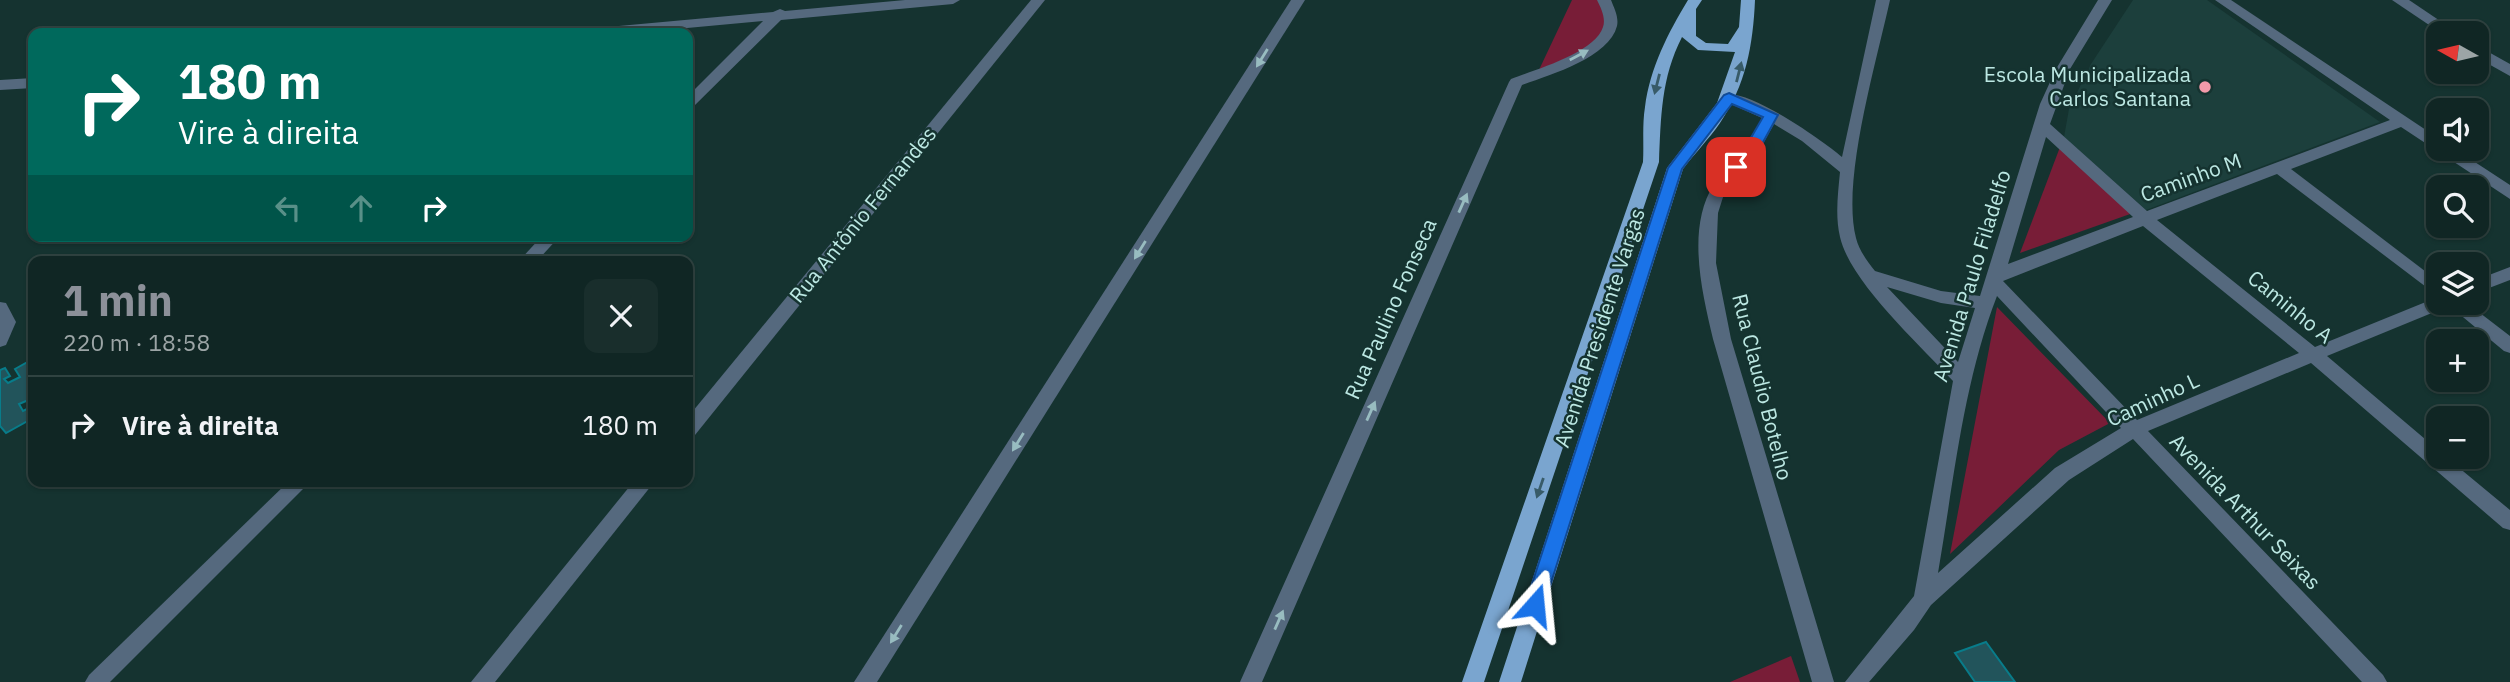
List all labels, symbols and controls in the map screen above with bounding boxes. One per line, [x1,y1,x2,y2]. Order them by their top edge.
north arrow [2426,21,2488,84]
map controls [2426,21,2489,469]
one-way arrow [1255,48,1268,67]
text: 180 m [178,49,322,112]
one-way arrow [1569,50,1589,62]
icon: right [63,56,154,147]
place label: Escola Municipalizada Carlos Santana [1984,60,2191,112]
one-way arrow [1734,61,1745,83]
one-way arrow [1651,73,1662,95]
marker: Escola Municipalizada Carlos Santana [2197,79,2213,95]
button: sound [2426,98,2489,161]
text: Vire à direita [178,111,359,153]
street label: Rua Antônio Fernandes [782,120,942,308]
pin [1706,137,1766,197]
street label: Caminho M [2136,146,2245,208]
icon: arrive [1717,148,1755,186]
street label: Avenida Paulo Filadelfo [1925,166,2017,385]
button: search [2426,175,2489,238]
icon: left [269,189,307,227]
icon: ahead [342,189,380,227]
icon: right [415,189,453,227]
one-way arrow [1457,193,1468,214]
street label: Avenida Presidente Vargas [1547,205,1651,451]
street label: Rua Paulino Fonseca [1338,214,1443,403]
one-way arrow [1133,240,1146,259]
button: layers [2426,252,2489,315]
street label: Caminho A [2242,263,2339,349]
text: 1 min [63,273,173,328]
button: close [584,279,658,353]
street label: Rua Claudio Botelho [1726,291,1800,483]
text: 220 m · 18:58 [63,327,210,357]
button: + [2426,329,2489,392]
street label: Caminho L [2102,365,2203,433]
one-way arrow [1366,401,1377,422]
icon: right [63,406,101,444]
button: − [2426,406,2489,469]
text: Vire à direita [122,408,279,442]
text: 180 m [582,408,658,442]
street label: Avenida Arthur Seixas [2164,427,2328,595]
one-way arrow [1011,432,1024,451]
one-way arrow [1534,478,1545,499]
position arrow [1498,568,1572,642]
one-way arrow [1274,609,1285,630]
one-way arrow [889,624,902,643]

